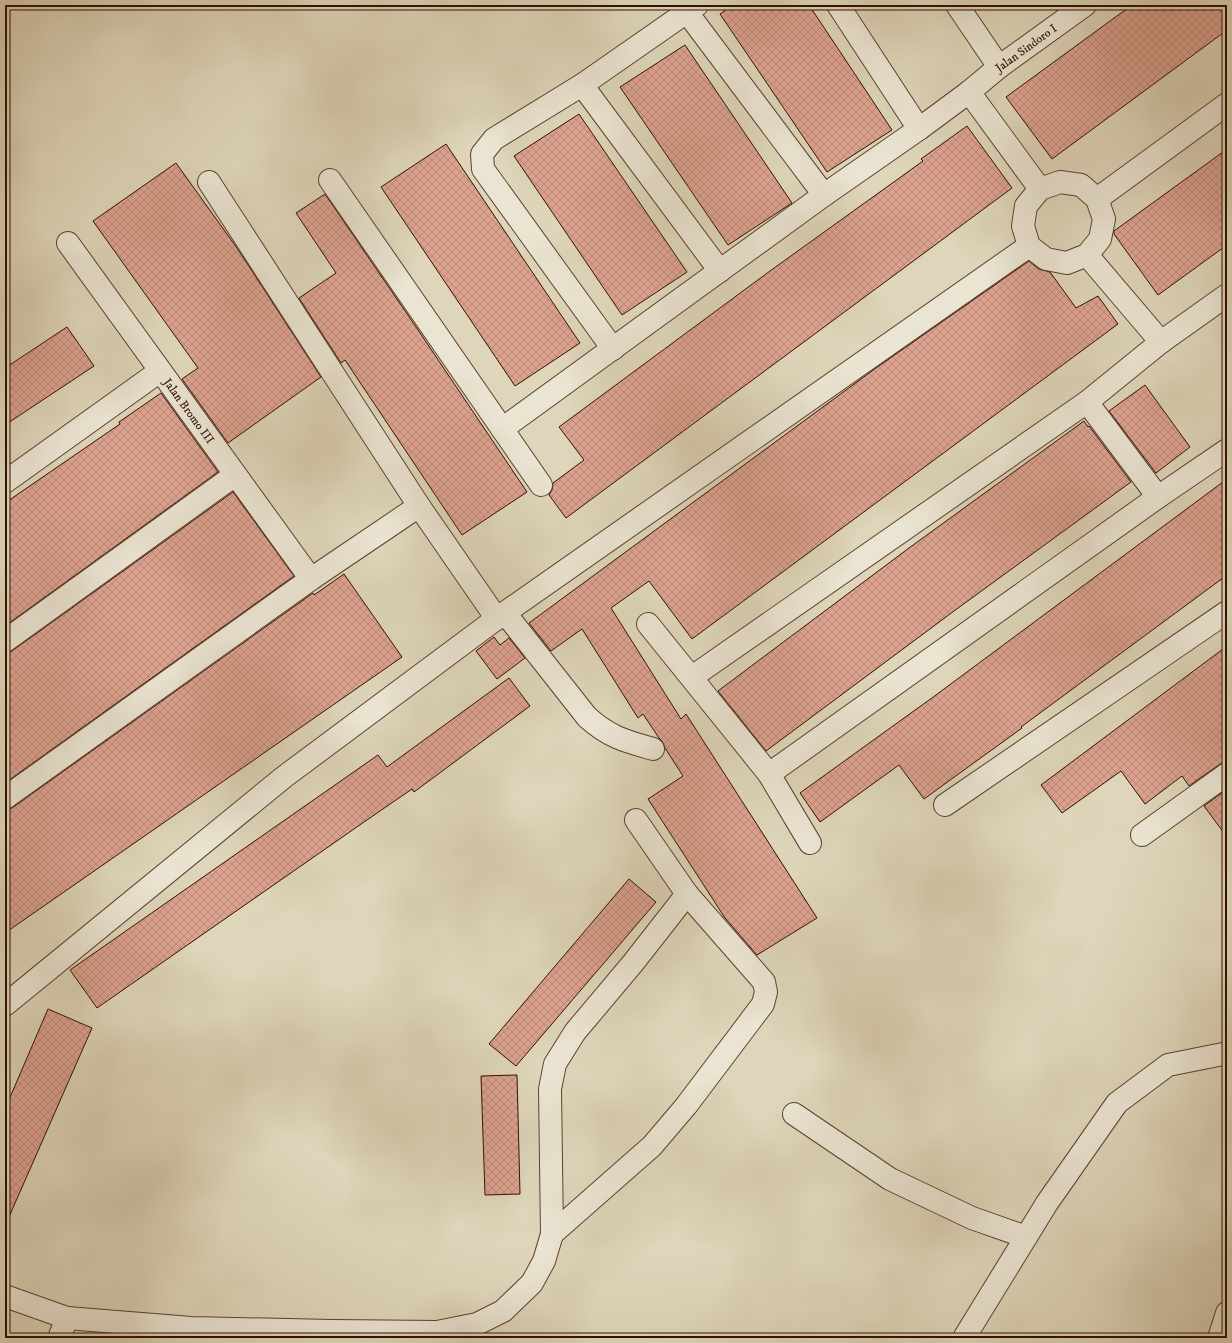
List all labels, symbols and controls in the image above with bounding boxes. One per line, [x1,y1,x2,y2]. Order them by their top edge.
street label: Jalan Sindoro I [992,21,1060,76]
street label: Jalan Bromo III [159,375,217,447]

